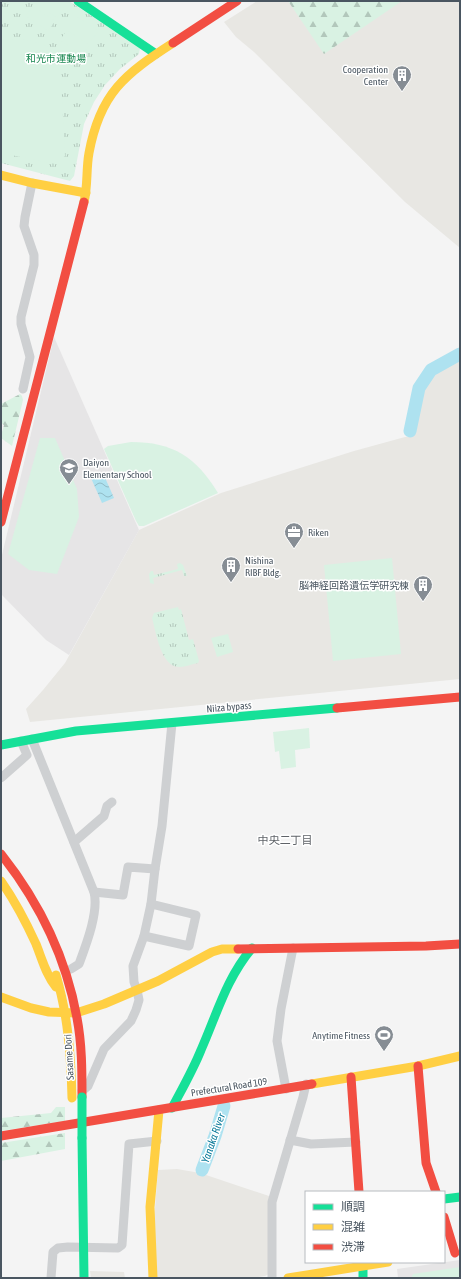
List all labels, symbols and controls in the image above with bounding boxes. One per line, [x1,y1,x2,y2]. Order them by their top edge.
park label: 和光市運動場 [26,53,86,64]
place label: Cooperation Center [343,64,389,87]
building icon: Cooperation Center [391,64,413,92]
school or university icon: Daiyon Elementary School [58,457,80,485]
place label: Daiyon Elementary School [83,457,152,480]
office icon: Riken [283,521,305,549]
place label: Riken [308,527,329,538]
building icon: Nishina RIBF Bldg. [220,555,242,583]
place label: Nishina RIBF Bldg. [245,555,281,578]
building icon: 脳神経回路遺伝学研究棟 [412,574,434,602]
place label: 脳神経回路遺伝学研究棟 [299,580,409,591]
street label: Niiza bypass [206,700,253,714]
district label: 中央二丁目 [258,834,313,846]
sports icon: Anytime Fitness [373,1024,395,1052]
place label: Anytime Fitness [312,1030,370,1041]
street label: Sasame Dori [62,1034,76,1080]
street label: Prefectural Road 109 [190,1075,268,1098]
water label: Yanaka River [199,1111,227,1164]
legend [305,1191,445,1263]
text: 順調 [341,1200,365,1214]
text: 混雑 [341,1220,365,1234]
text: 渋滞 [341,1240,365,1254]

